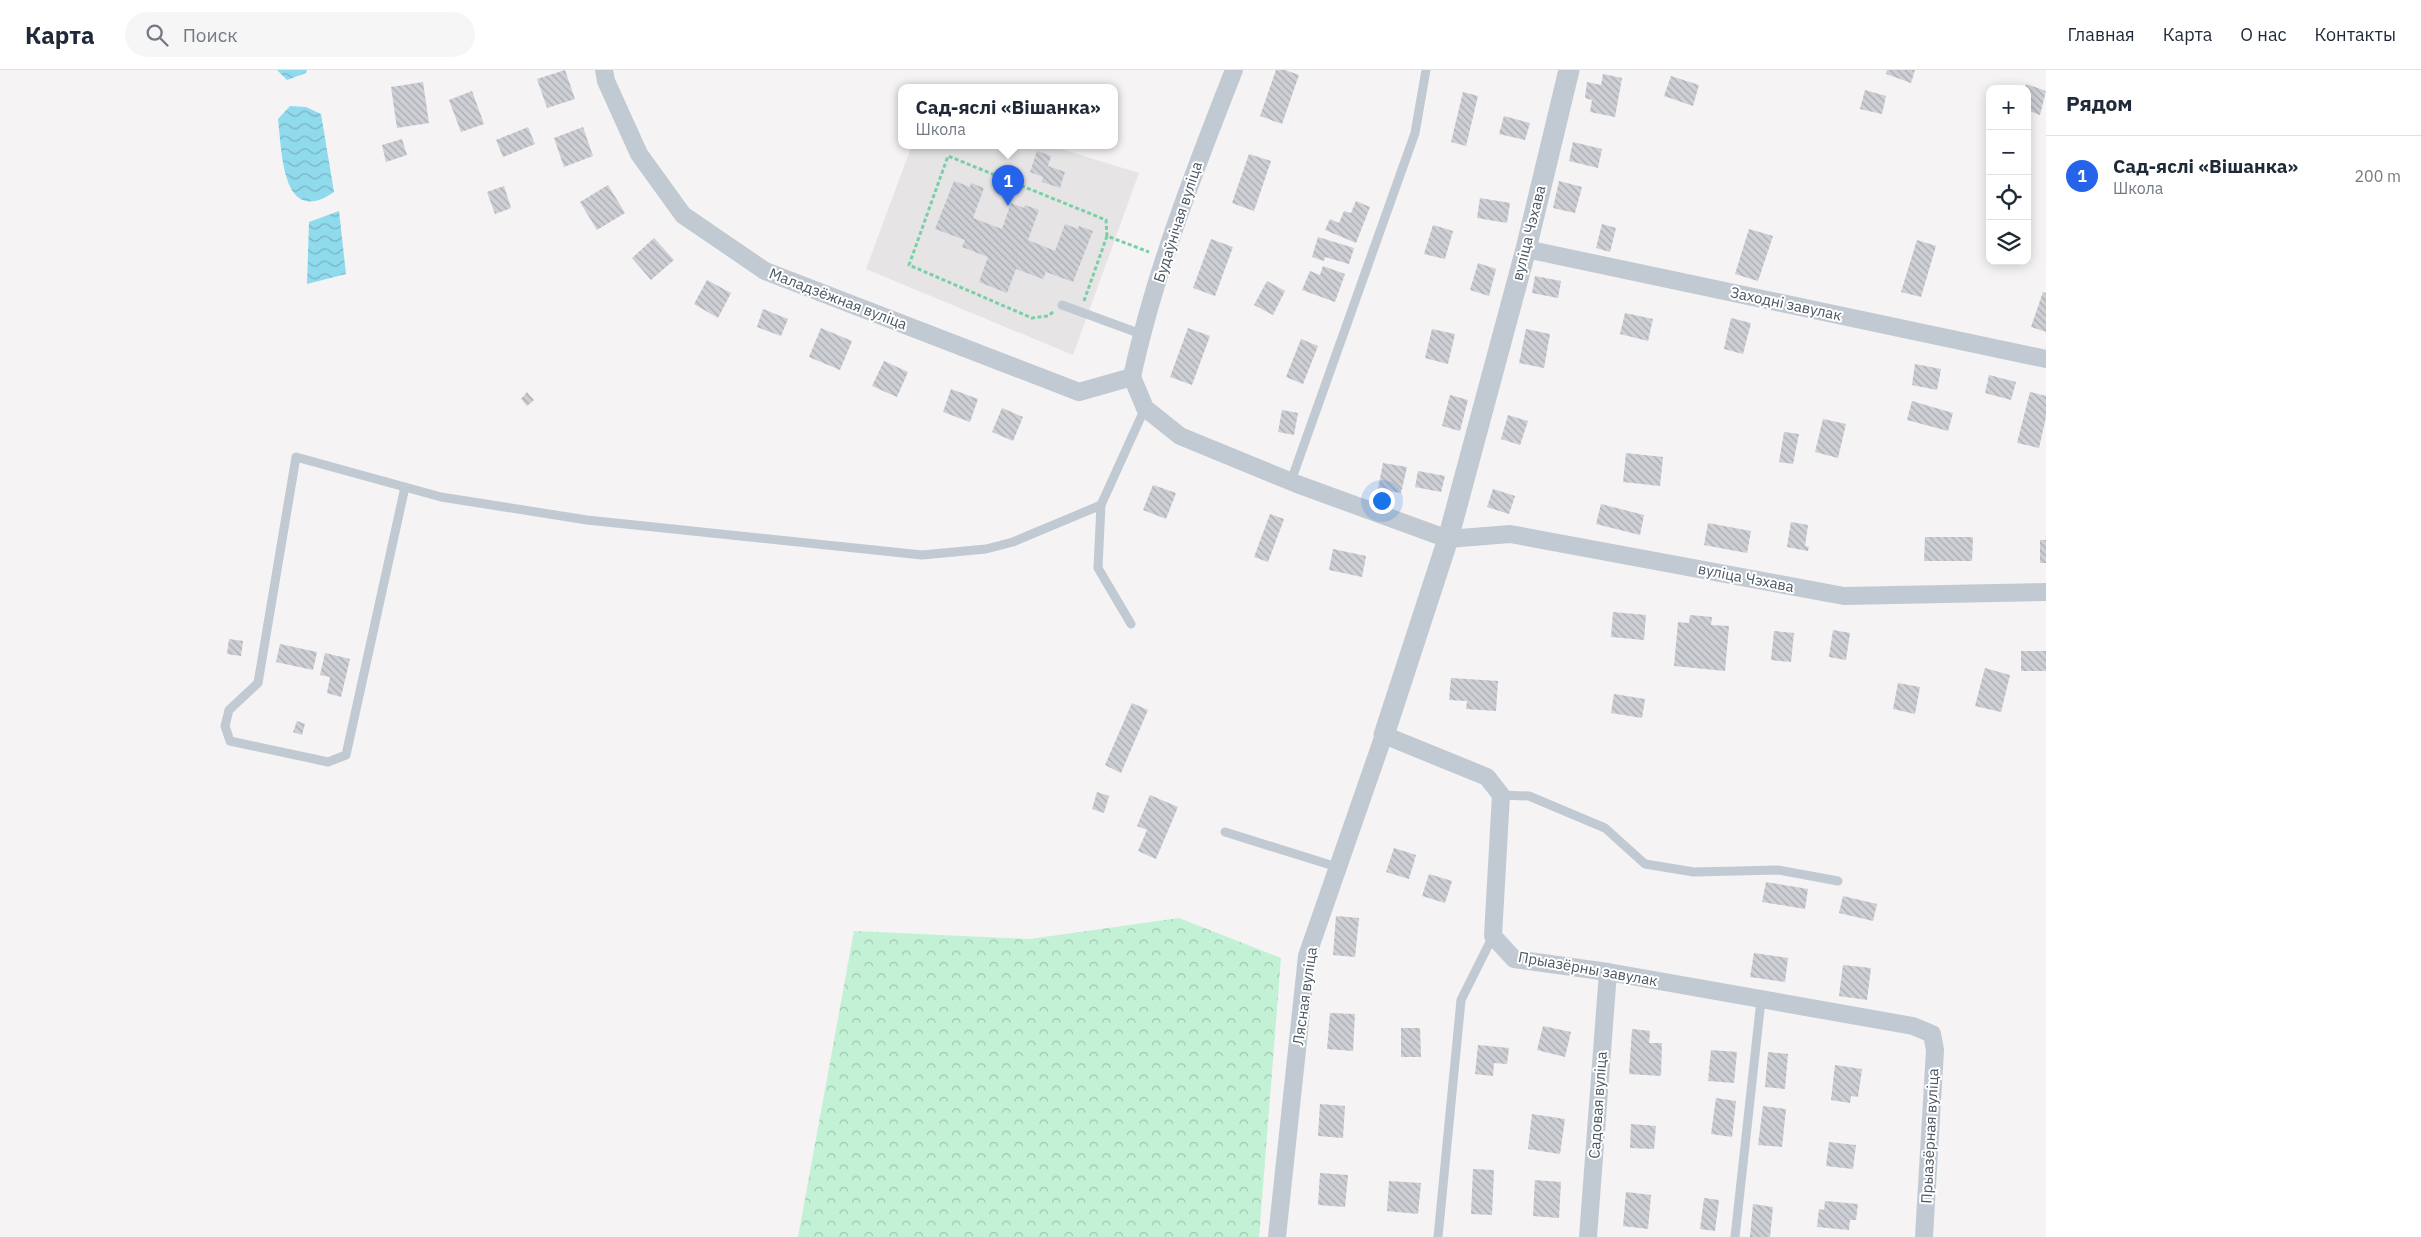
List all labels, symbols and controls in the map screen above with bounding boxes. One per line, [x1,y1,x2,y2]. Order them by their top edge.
search box [125,12,475,57]
text: Карта [25,19,95,51]
icon: search [143,21,171,49]
text: Поиск [183,23,238,47]
text: Главная [2067,23,2135,46]
text: Карта [2163,23,2212,46]
text: О нас [2240,23,2287,46]
text: Контакты [2315,23,2396,46]
popup [898,84,1118,149]
map controls [1986,85,2031,265]
button: + [1986,85,2031,130]
text: Рядом [2066,89,2133,117]
text: Сад-яслі «Вішанка» [915,95,1101,119]
text: Школа [915,119,966,139]
button: − [1986,130,2031,175]
text: Сад-яслі «Вішанка» [2113,154,2298,178]
street label: Будаўнічая вуліца [1149,159,1206,285]
pin: 1 [992,165,1024,206]
text: 1 [2077,166,2087,186]
text: 200 m [2354,166,2401,186]
button: locate [1986,175,2031,220]
text: Школа [2113,178,2163,198]
street label: вуліца Чэхава [1508,183,1550,282]
button: layers [1986,220,2031,265]
street label: Маладзёжная вуліца [766,263,910,334]
street label: Заходні завулак [1729,282,1844,325]
your location [1369,488,1395,514]
street label: вуліца Чэхава [1697,559,1796,596]
street label: Лясная вуліца [1288,946,1321,1046]
street label: Прыазёрны завулак [1517,947,1659,990]
street label: Садовая вуліца [1584,1051,1611,1159]
street label: Прыазёрная вуліца [1916,1068,1943,1204]

